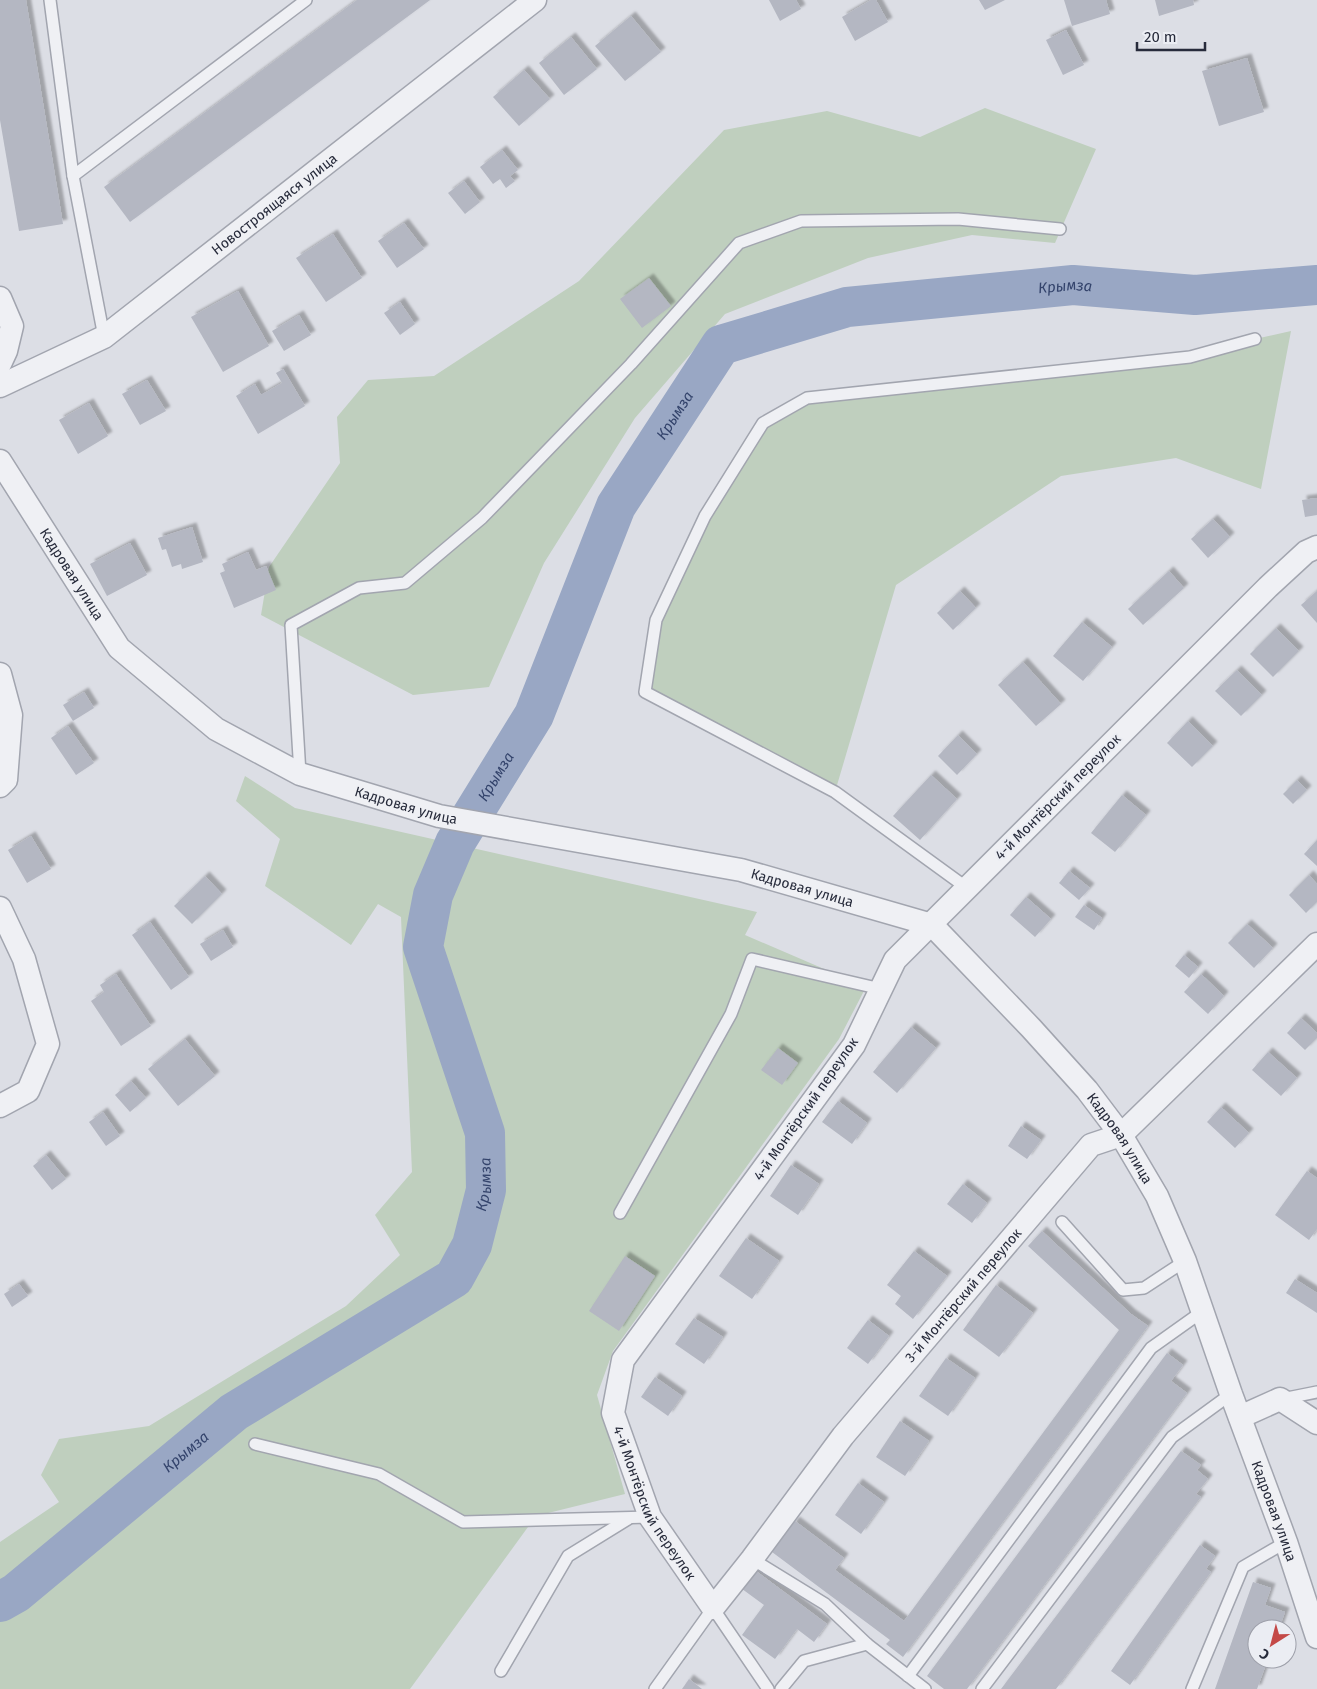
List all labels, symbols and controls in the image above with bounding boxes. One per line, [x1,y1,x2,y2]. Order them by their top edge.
scale bar [1137,20,1204,52]
text: 20 m [1144,28,1177,46]
street label: Новостроящаяся улица [208,150,340,258]
water label: Крымза [1037,276,1093,297]
water label: Крымза [653,388,697,443]
street label: Кадровая улица [36,525,108,623]
street label: 4-й Монтёрский переулок [992,730,1125,863]
water label: Крымза [474,749,518,805]
street label: Кадровая улица [353,783,459,828]
street label: Кадровая улица [749,865,855,910]
street label: 4-й Монтёрский переулок [750,1033,862,1184]
street label: Кадровая улица [1084,1089,1156,1187]
water label: Крымза [472,1157,495,1213]
street label: 3-й Монтёрский переулок [901,1224,1025,1366]
street label: 4-й Монтёрский переулок [610,1424,700,1584]
water label: Крымза [159,1428,212,1476]
street label: Кадровая улица [1248,1458,1300,1564]
north arrow [1247,1619,1297,1669]
text: С [1256,1645,1273,1663]

